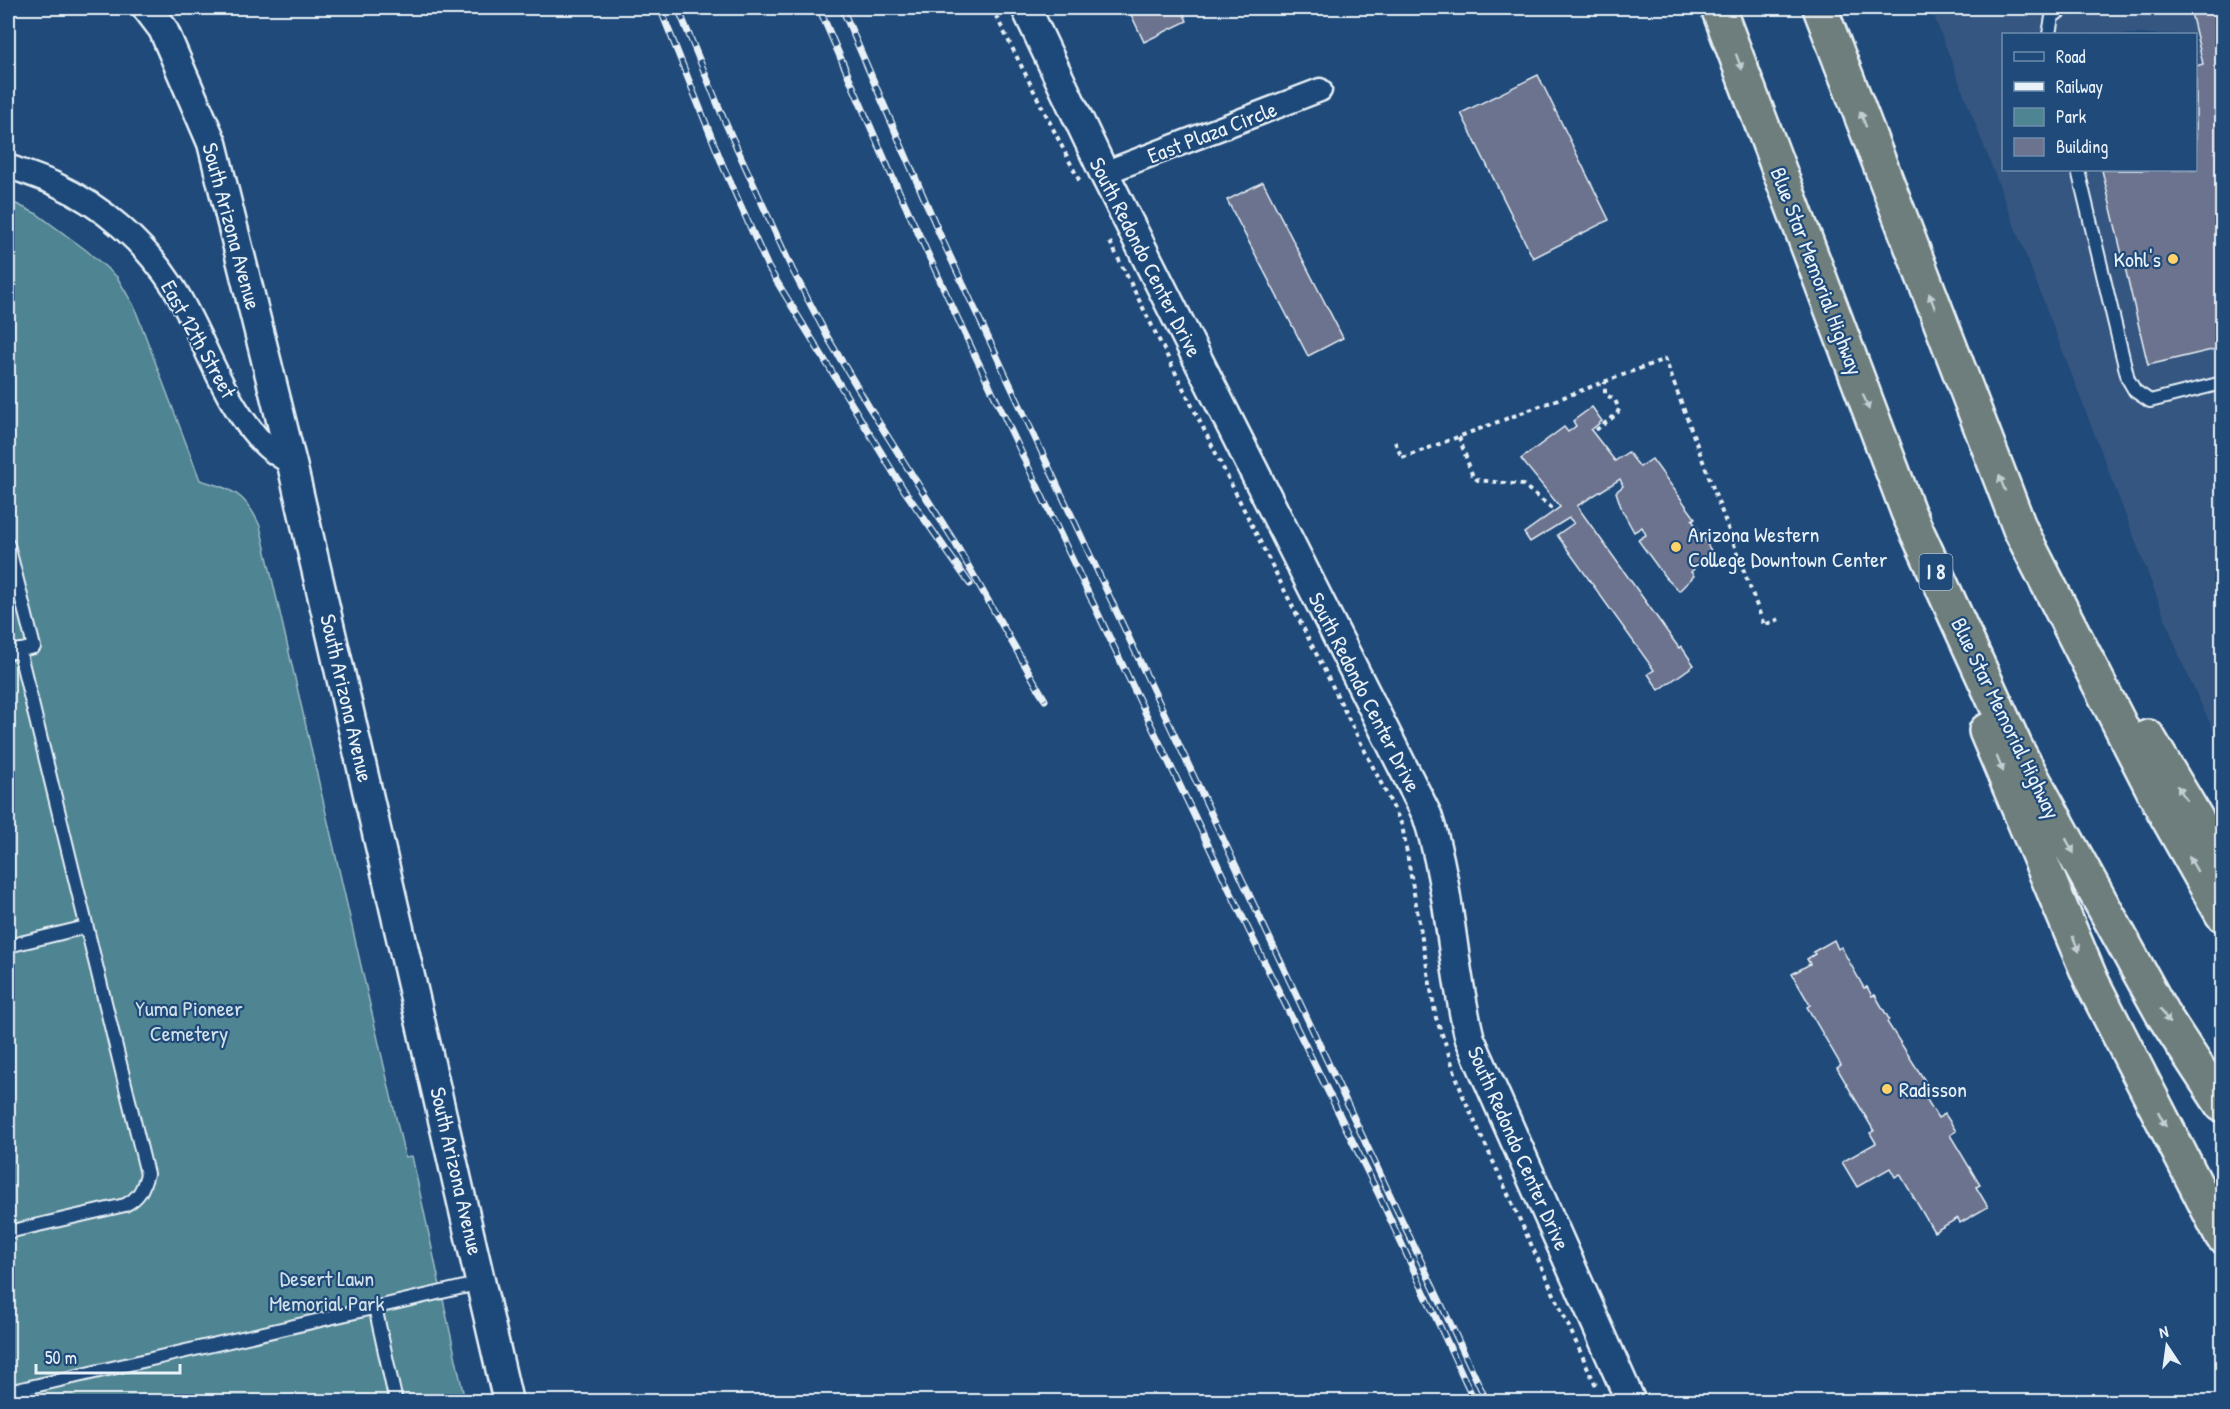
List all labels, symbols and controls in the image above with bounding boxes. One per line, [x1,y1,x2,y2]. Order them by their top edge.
legend [2002,33,2197,171]
text: Road [2056,44,2086,69]
one-way arrow [1734,53,1744,71]
text: Railway [2056,74,2103,99]
street label: East Plaza Circle [1143,94,1281,170]
text: Park [2056,104,2087,129]
one-way arrow [1857,110,1867,128]
text: Building [2056,134,2108,159]
street label: South Arizona Avenue [195,139,269,313]
street label: South Redondo Center Drive [1083,152,1209,362]
street label: Blue Star Memorial Highway [1764,163,1870,379]
place label: Kohl's [2113,244,2161,274]
marker: Kohl's [2166,252,2180,266]
street label: East 12th Street [154,275,244,404]
one-way arrow [1927,292,1937,310]
one-way arrow [1862,393,1872,411]
one-way arrow [1997,474,2006,492]
place label: Arizona Western College Downtown Center [1688,519,1888,574]
marker: Arizona Western College Downtown Center [1669,540,1683,554]
road number: I 8 [1920,554,1952,590]
street label: South Redondo Center Drive [1302,587,1428,797]
street label: South Arizona Avenue [313,611,381,785]
street label: Blue Star Memorial Highway [1944,612,2068,824]
one-way arrow [1995,756,2005,774]
one-way arrow [2177,785,2188,801]
one-way arrow [2065,838,2075,855]
one-way arrow [2189,855,2199,872]
one-way arrow [2072,935,2081,953]
park label: Yuma Pioneer Cemetery [135,993,243,1048]
one-way arrow [2159,1008,2170,1025]
street label: South Redondo Center Drive [1460,1041,1578,1255]
place label: Radisson [1899,1074,1967,1104]
marker: Radisson [1880,1082,1894,1096]
street label: South Arizona Avenue [423,1084,491,1258]
one-way arrow [2157,1111,2167,1128]
park label: Desert Lawn Memorial Park [269,1263,385,1318]
north arrow [2137,1316,2197,1376]
text: N [2157,1320,2171,1343]
scale bar [36,1337,180,1375]
text: 50 m [45,1345,77,1370]

